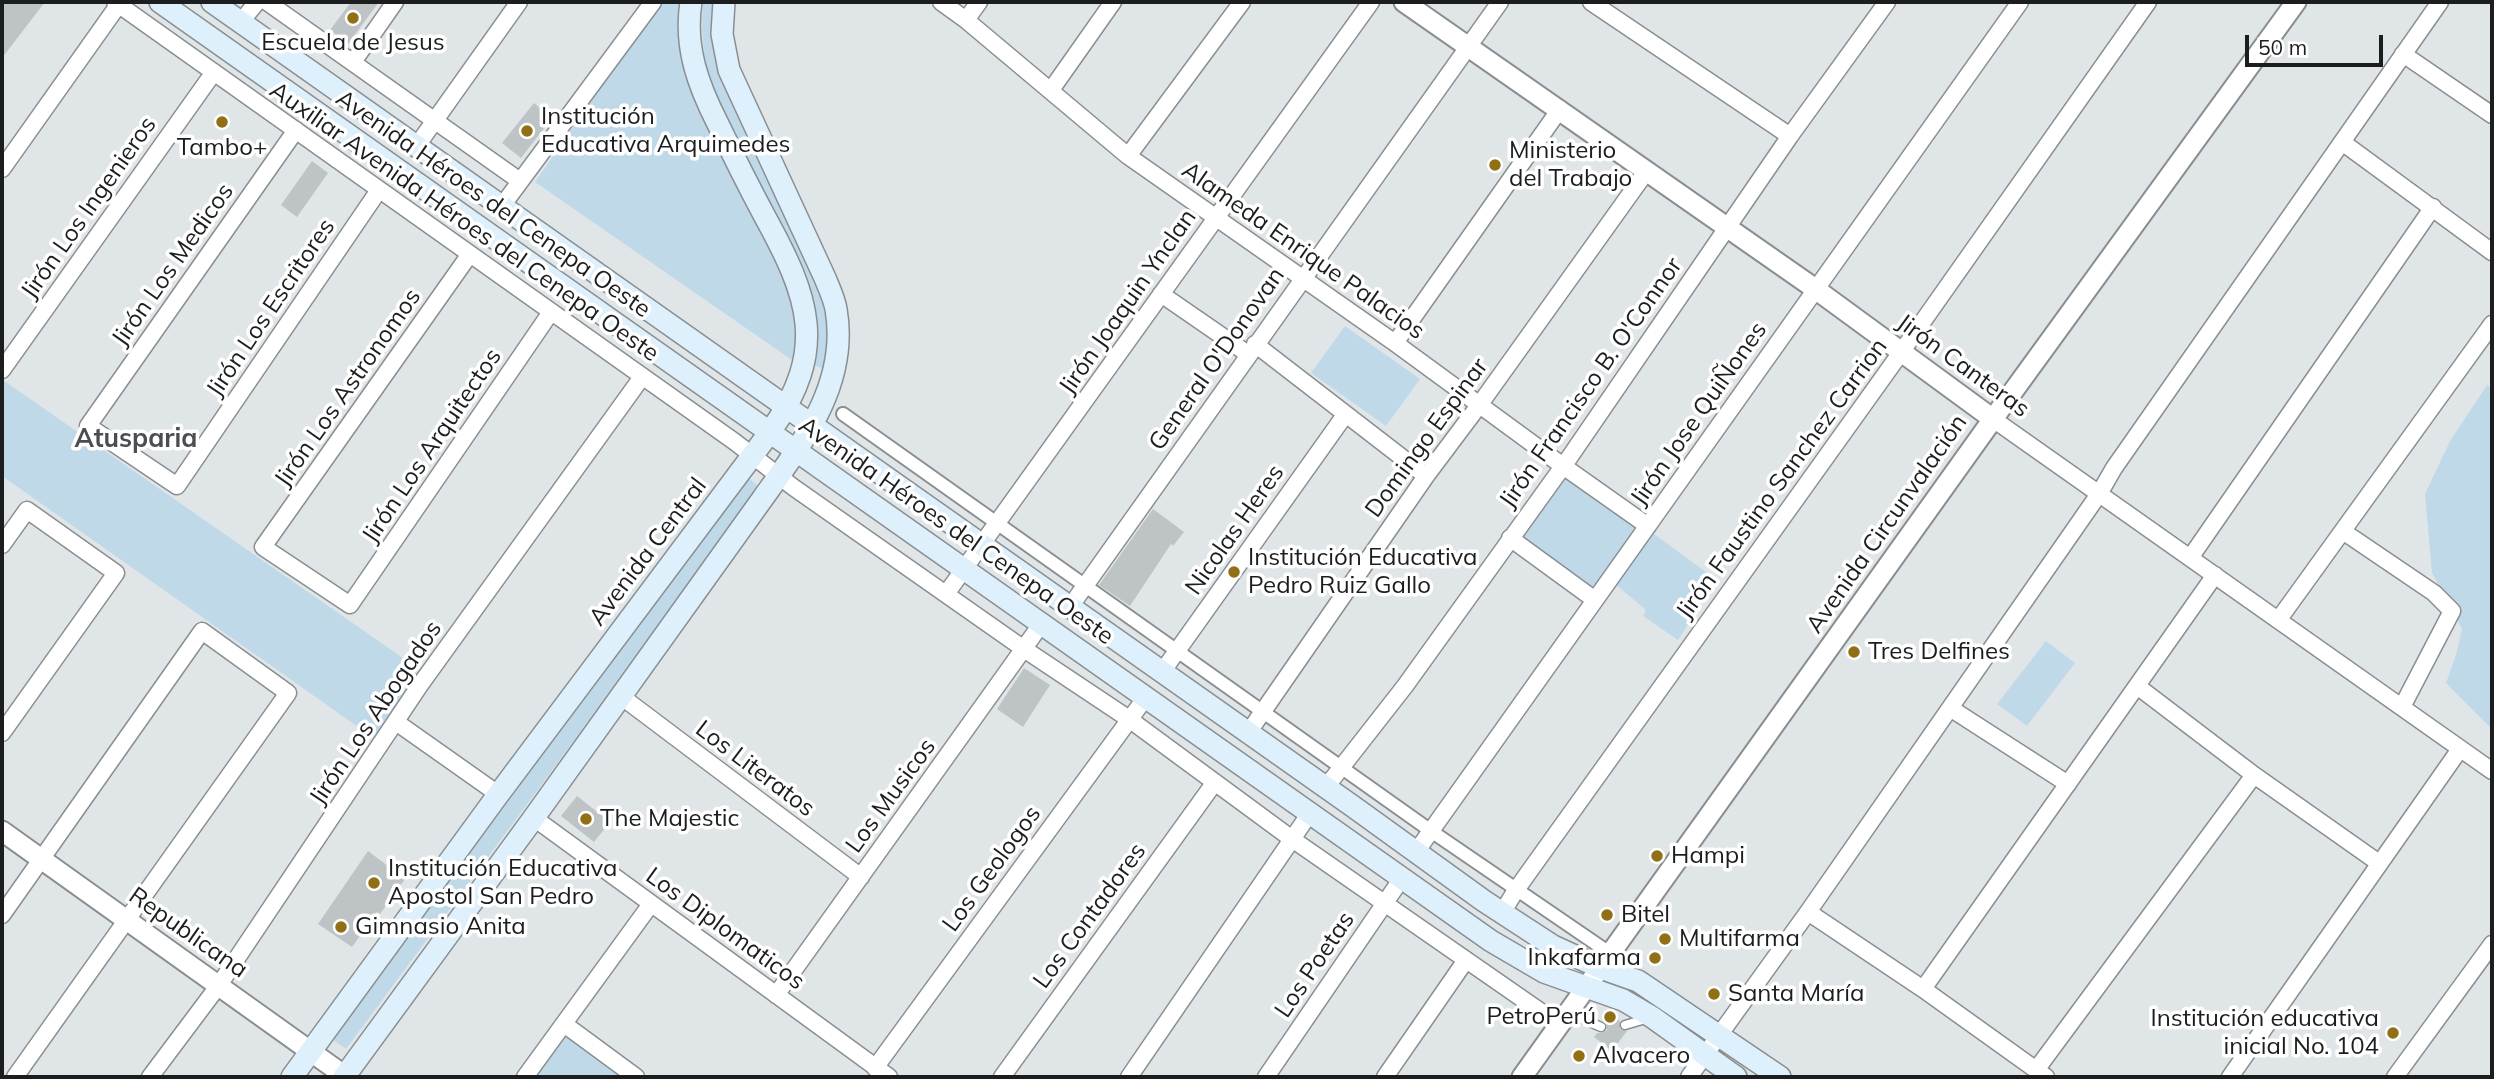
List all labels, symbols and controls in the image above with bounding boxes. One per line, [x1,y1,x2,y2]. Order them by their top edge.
marker: Escuela de Jesus [345,10,361,26]
scale bar [2249,21,2387,65]
place label: Escuela de Jesus [261,29,445,57]
text: 50 m [2258,34,2307,60]
street label: Auxiliar Avenida Héroes del Cenepa Oeste [264,76,664,368]
street label: Avenida Héroes del Cenepa Oeste [330,84,656,324]
place label: Institución Educativa Arquimedes [541,103,790,159]
street label: Jirón Los Ingenieros [15,111,163,305]
marker: Tambo+ [214,114,230,130]
marker: Institución Educativa Arquimedes [519,123,535,139]
place label: Tambo+ [177,134,267,162]
place label: Ministerio del Trabajo [1509,137,1632,193]
street label: Alameda Enrique Palacios [1176,156,1430,346]
marker: Ministerio del Trabajo [1487,157,1503,173]
street label: Jirón Los Medicos [106,178,240,352]
street label: Jirón Joaquin Ynclan [1053,204,1203,400]
street label: Jirón Los Escritores [201,213,341,403]
street label: Jirón Francisco B. O'Connor [1493,252,1689,514]
street label: General O'Donovan [1143,262,1291,456]
street label: Jirón Los Astronomos [269,283,427,493]
street label: Jirón Canteras [1891,308,2035,424]
street label: Jirón Jose QuiÑones [1625,317,1773,511]
street label: Jirón Faustino Sanchez Carrion [1670,333,1894,625]
street label: Jirón Los Arquitectos [356,343,508,549]
street label: Domingo Espinar [1359,353,1495,523]
street label: Avenida Circunvalación [1801,409,1973,639]
street label: Avenida Héroes del Cenepa Oeste [793,411,1119,651]
district label: Atusparia [75,423,197,455]
street label: Nicolas Heres [1180,459,1290,601]
street label: Avenida Central [583,473,713,631]
place label: Institución Educativa Pedro Ruiz Gallo [1248,544,1478,600]
marker: Institución Educativa Pedro Ruiz Gallo [1226,564,1242,580]
street label: Jirón Los Abogados [304,616,448,810]
place label: Tres Delfines [1868,638,2010,666]
marker: Tres Delfines [1846,644,1862,660]
street label: Los Literatos [690,715,820,823]
street label: Los Musicos [840,733,942,859]
street label: Los Geologos [937,800,1047,938]
place label: The Majestic [600,805,739,833]
marker: The Majestic [578,811,594,827]
street label: Los Contadores [1028,838,1152,994]
place label: Hampi [1671,842,1745,870]
marker: Hampi [1649,848,1665,864]
place label: Institución Educativa Apostol San Pedro [388,855,618,911]
street label: Los Diplomaticos [640,862,810,996]
marker: Institución Educativa Apostol San Pedro [366,875,382,891]
street label: Republicana [123,882,253,984]
place label: Bitel [1621,901,1670,929]
street label: Los Poetas [1269,907,1361,1023]
marker: Bitel [1599,907,1615,923]
place label: Gimnasio Anita [355,913,526,941]
marker: Gimnasio Anita [333,919,349,935]
place label: Multifarma [1679,925,1800,953]
marker: Multifarma [1657,931,1673,947]
place label: Inkafarma [1528,944,1641,972]
marker: Inkafarma [1647,950,1663,966]
place label: Santa María [1728,980,1864,1008]
marker: Santa María [1706,986,1722,1002]
place label: PetroPerú [1487,1003,1596,1031]
place label: Institución educativa inicial No. 104 [2150,1005,2379,1061]
marker: PetroPerú [1602,1009,1618,1025]
marker: Institución educativa inicial No. 104 [2385,1025,2401,1041]
place label: Alvacero [1593,1042,1690,1070]
marker: Alvacero [1571,1048,1587,1064]

